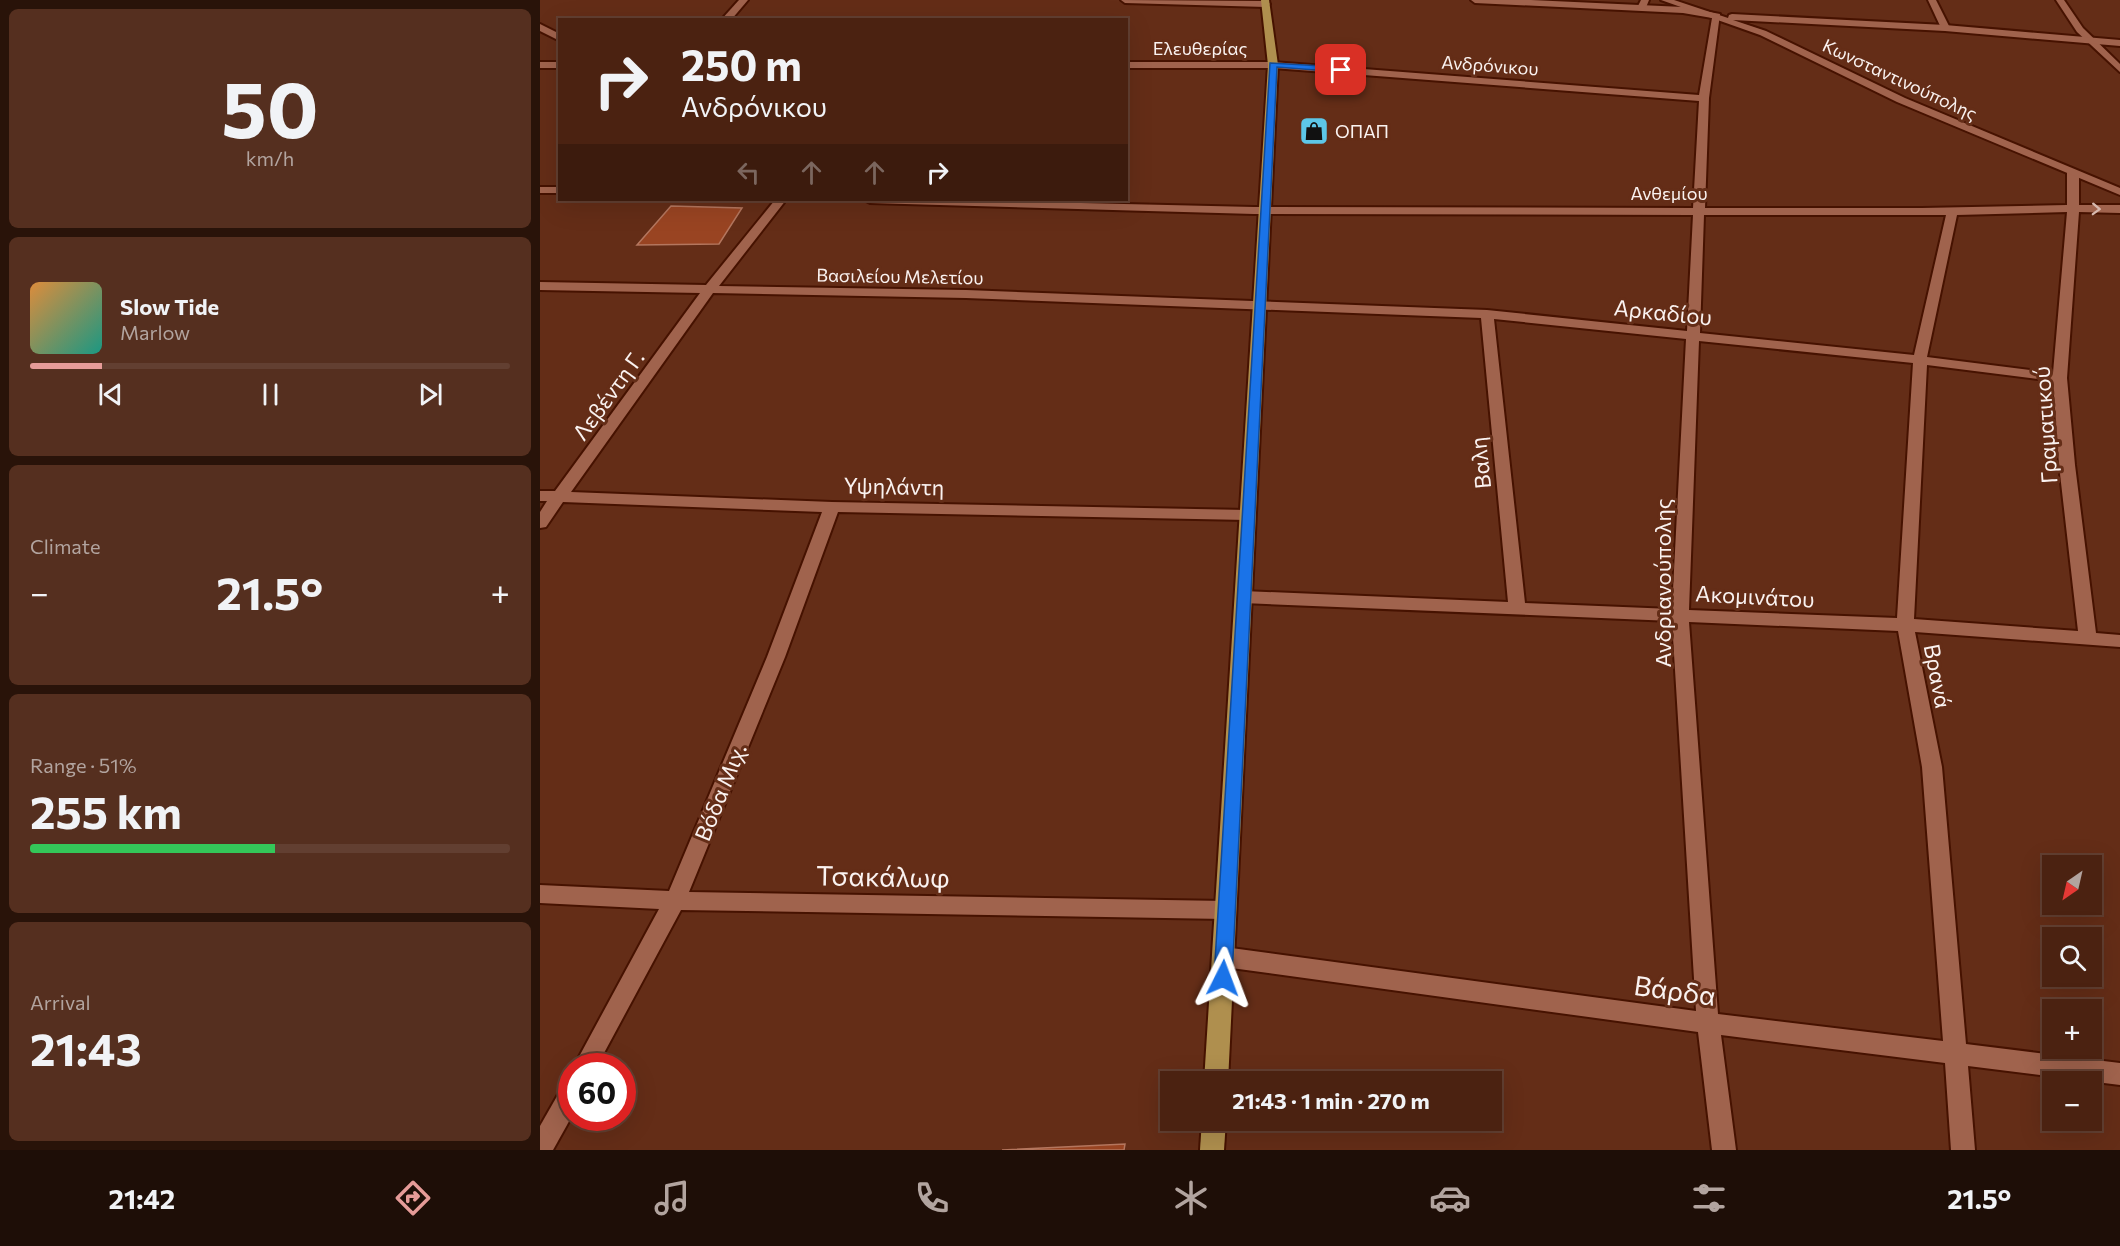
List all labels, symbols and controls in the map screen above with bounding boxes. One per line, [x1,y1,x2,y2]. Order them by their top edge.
street label: Κωνσταντινούπολης [1819,34,1981,124]
street label: Ελευθερίας [1153,37,1247,59]
text: 250 m [681,38,802,90]
icon: right [582,42,660,120]
pin [1315,44,1366,95]
street label: Ανδρόνικου [1441,51,1539,79]
icon: arrive [1324,53,1357,86]
text: 50 [221,59,319,154]
text: Ανδρόνικου [681,90,827,123]
shop icon: ΟΠΑΠ [1298,115,1330,147]
place label: ΟΠΑΠ [1335,120,1389,142]
text: km/h [246,146,294,170]
icon: left [732,156,765,189]
icon: ahead [795,156,828,189]
icon: ahead [858,156,891,189]
icon: right [921,156,954,189]
street label: Ανθεμίου [1630,182,1708,204]
one-way arrow [2092,202,2101,215]
street label: Βασιλείου Μελετίου [816,264,984,288]
text: Slow Tide [120,293,219,320]
street label: Αρκαδίου [1613,293,1713,331]
text: Marlow [120,320,190,344]
street label: Λεβέντη Γ. [566,345,650,445]
street label: Γραματικού [2027,365,2063,485]
icon: previous [94,378,127,411]
icon: pause [254,378,287,411]
icon: next [414,378,447,411]
street label: Βαλη [1464,436,1496,490]
street label: Υψηλάντη [844,472,944,500]
street label: Ανδριανούπολης [1649,498,1676,668]
text: Climate [30,534,100,558]
text: 21.5° [216,564,323,619]
text: − [30,571,49,612]
text: + [491,571,510,612]
street label: Ακομινάτου [1695,579,1815,613]
street label: Βρανά [1919,641,1957,711]
street label: Βόδα Μιχ. [688,739,752,845]
text: Range · 51% [30,753,137,777]
text: 255 km [30,783,182,838]
north arrow [2042,855,2102,915]
map controls [2042,855,2102,1131]
street label: Τσακάλωφ [816,858,950,894]
button: search [2042,927,2102,987]
position arrow [1191,946,1255,1010]
street label: Βάρδα [1632,968,1718,1012]
text: Arrival [30,990,91,1014]
button: + [2042,999,2102,1059]
text: 21:43 [30,1020,142,1075]
speed limit sign: 60 [558,1053,636,1131]
button: − [2042,1071,2102,1131]
text: 21:43 · 1 min · 270 m [1232,1087,1430,1114]
icon: directions [392,1177,434,1219]
icon: music [651,1177,693,1219]
icon: phone [911,1177,953,1219]
icon: climate [1170,1177,1212,1219]
icon: car [1429,1177,1471,1219]
icon: filters [1688,1177,1730,1219]
text: 21:42 [109,1182,175,1215]
text: 21.5° [1947,1182,2011,1215]

